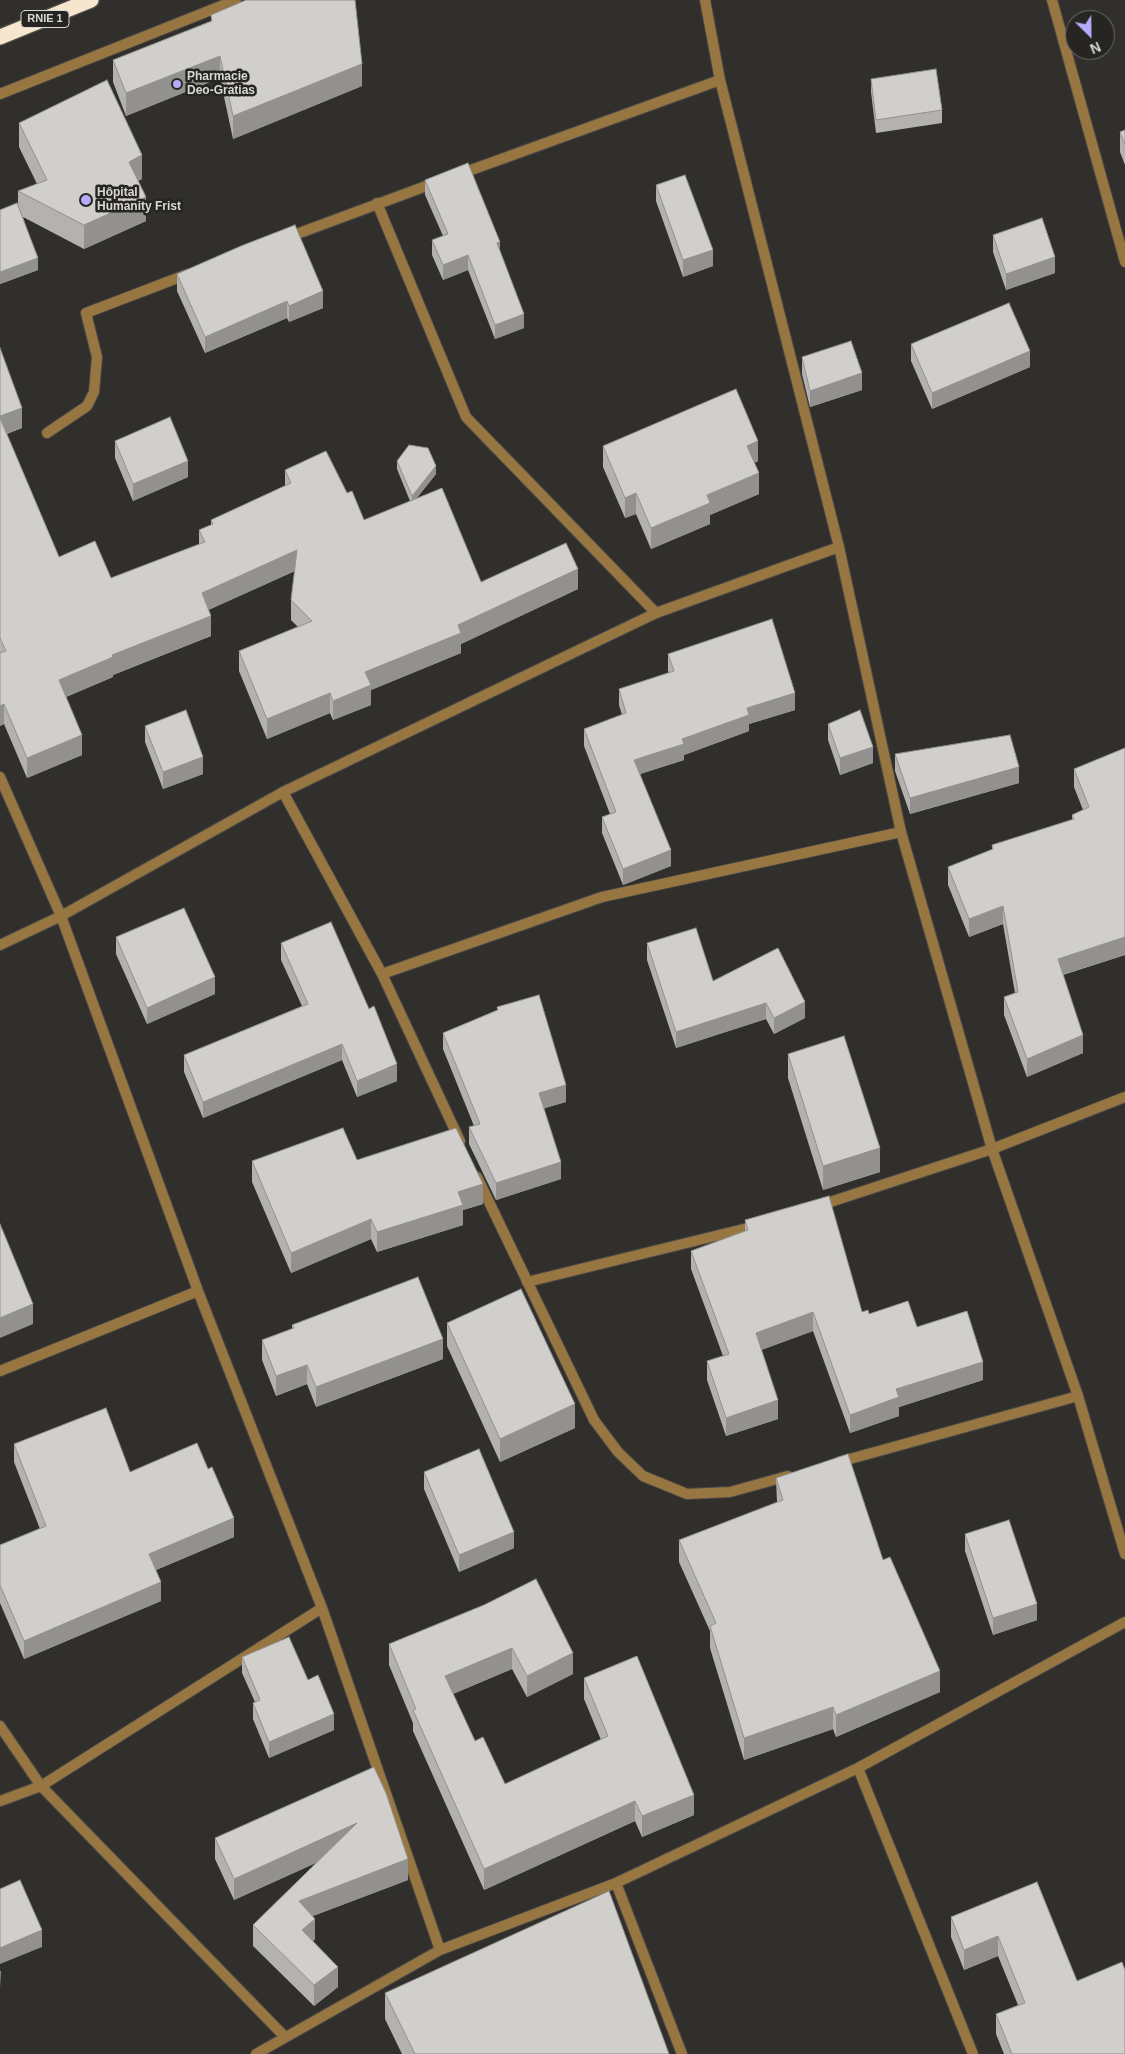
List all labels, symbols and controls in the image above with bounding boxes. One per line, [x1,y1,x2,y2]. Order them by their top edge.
road number: RNIE 1 [21,10,69,28]
north arrow [1065,10,1115,60]
text: N [1088,39,1103,57]
place label: Pharmacie Deo-Gratias [187,70,255,98]
marker: Pharmacie Deo-Gratias [171,78,183,90]
place label: Hôpital Humanity Frist [97,186,181,214]
marker: Hôpital Humanity Frist [79,193,93,207]

